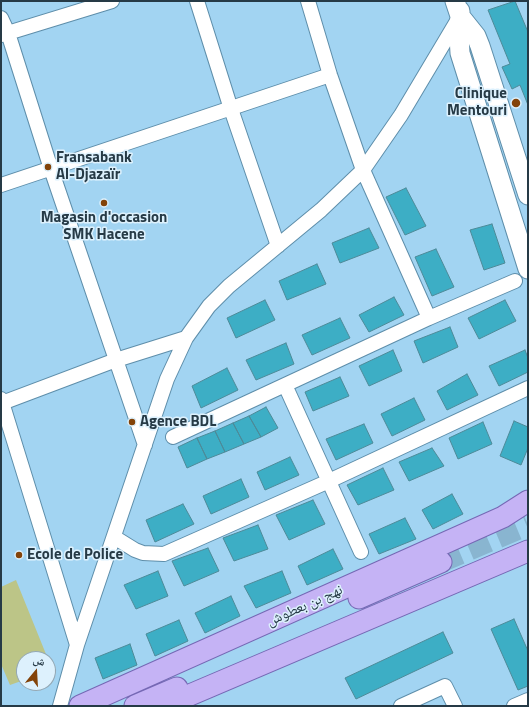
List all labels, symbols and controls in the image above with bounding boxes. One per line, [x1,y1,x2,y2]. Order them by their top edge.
place label: Clinique Mentouri [447,85,507,120]
marker: Clinique Mentouri [510,97,522,109]
place label: Fransabank Al-Djazaïr [56,149,132,184]
marker: Fransabank Al-Djazaïr [43,162,53,172]
marker: Magasin d'occasion SMK Hacene [99,198,109,208]
place label: Magasin d'occasion SMK Hacene [41,209,167,244]
place label: Agence BDL [140,413,216,431]
marker: Agence BDL [127,417,137,427]
place label: Ecole de Police [27,546,123,564]
marker: Ecole de Police [14,550,24,560]
street label: نهج بن بعطوش [264,581,346,631]
north arrow [16,651,56,691]
text: ش [31,651,47,670]

